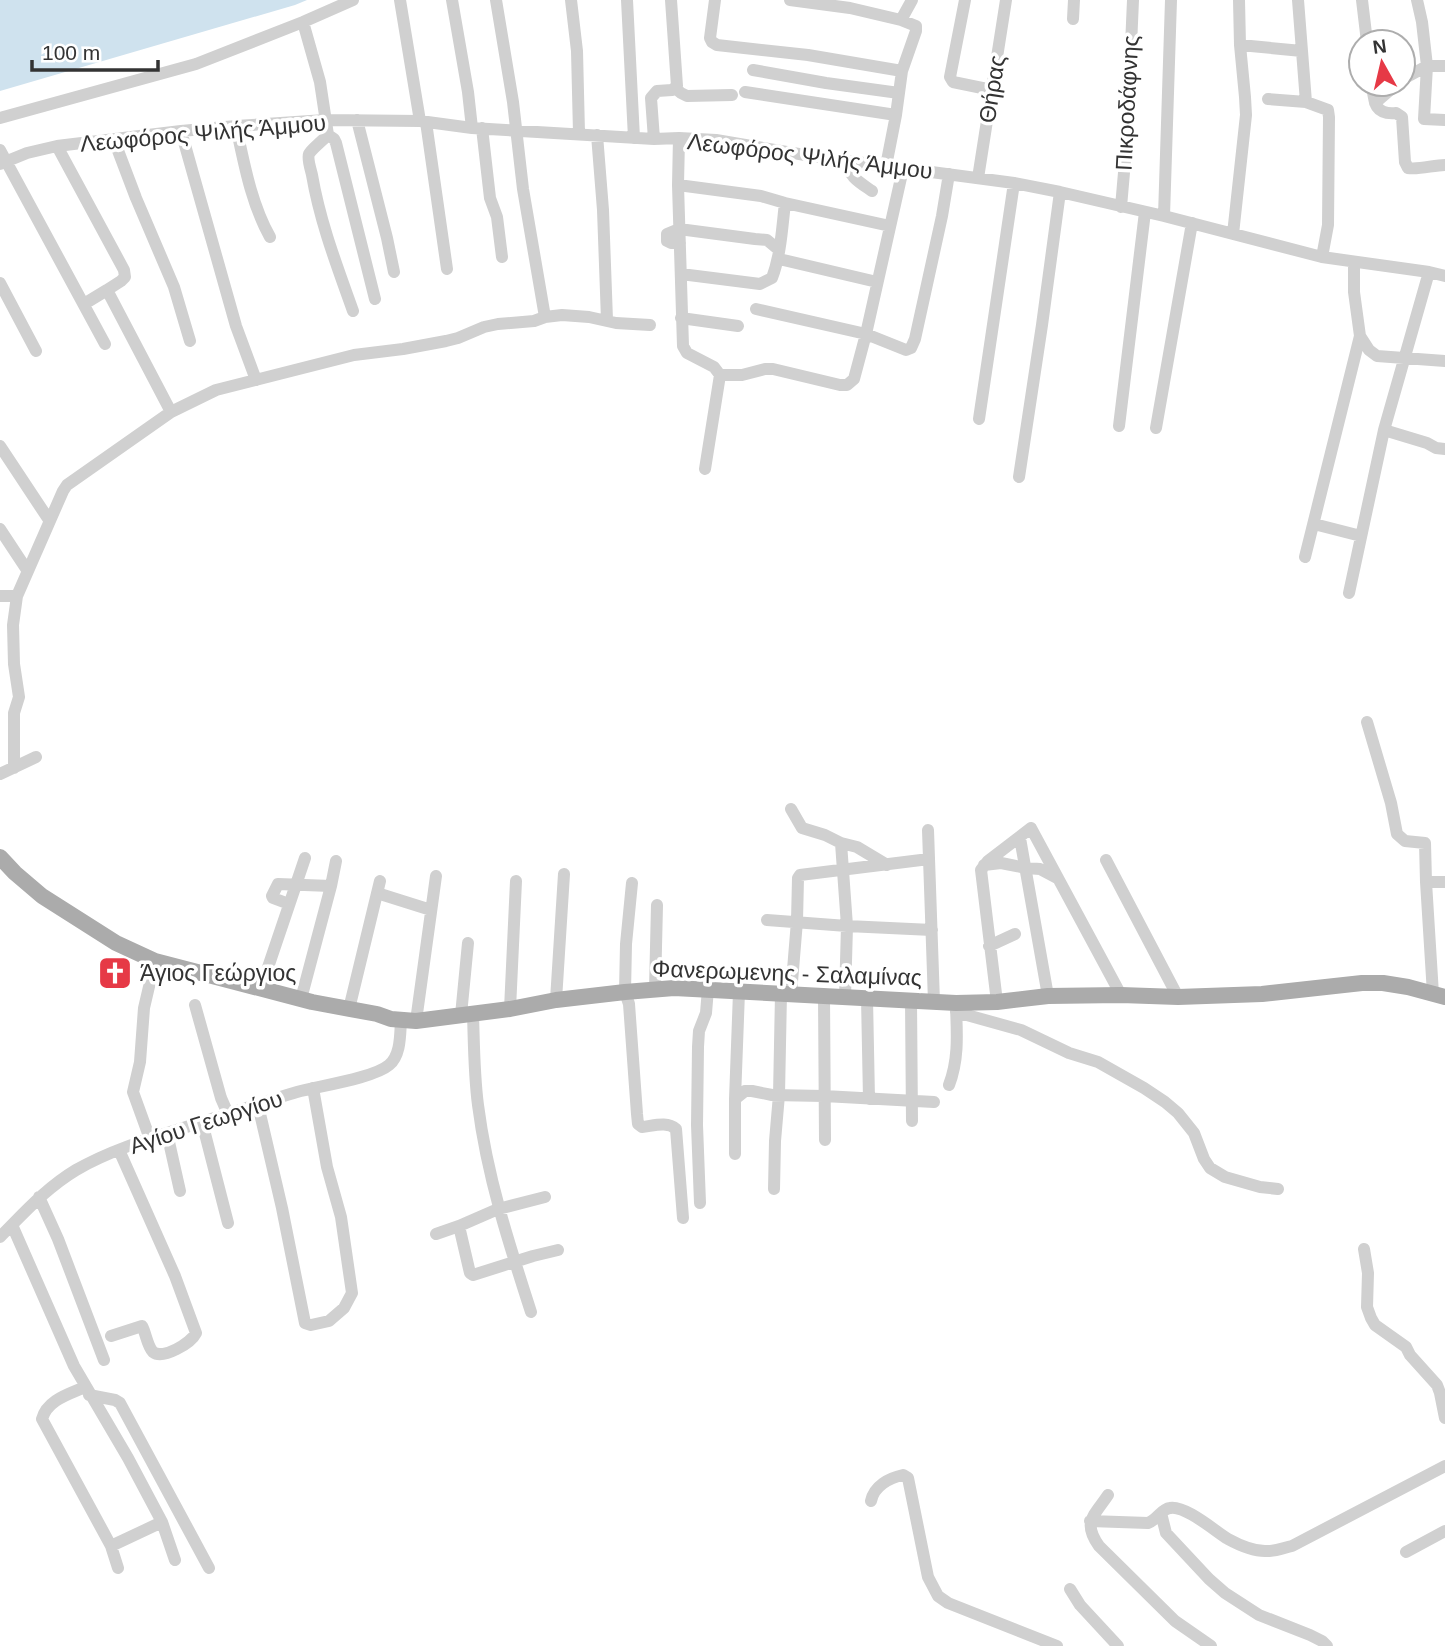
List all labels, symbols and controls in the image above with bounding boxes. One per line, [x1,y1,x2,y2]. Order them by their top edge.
scale bar [32,28,158,72]
north arrow [1347,28,1417,98]
street label: Πικροδάφνης [1110,35,1144,171]
text: N [1371,35,1388,58]
text: 100 m [42,41,100,64]
street label: Θήρας [974,53,1010,125]
street label: Λεωφόρος Ψιλής Άμμου [79,109,327,157]
street label: Λεωφόρος Ψιλής Άμμου [686,128,934,184]
church icon: Άγιος Γεώργιος [96,954,134,992]
street label: Φανερωμενης - Σαλαμίνας [652,955,922,991]
place label: Άγιος Γεώργιος [140,960,296,986]
street label: Αγίου Γεωργίου [126,1085,286,1159]

